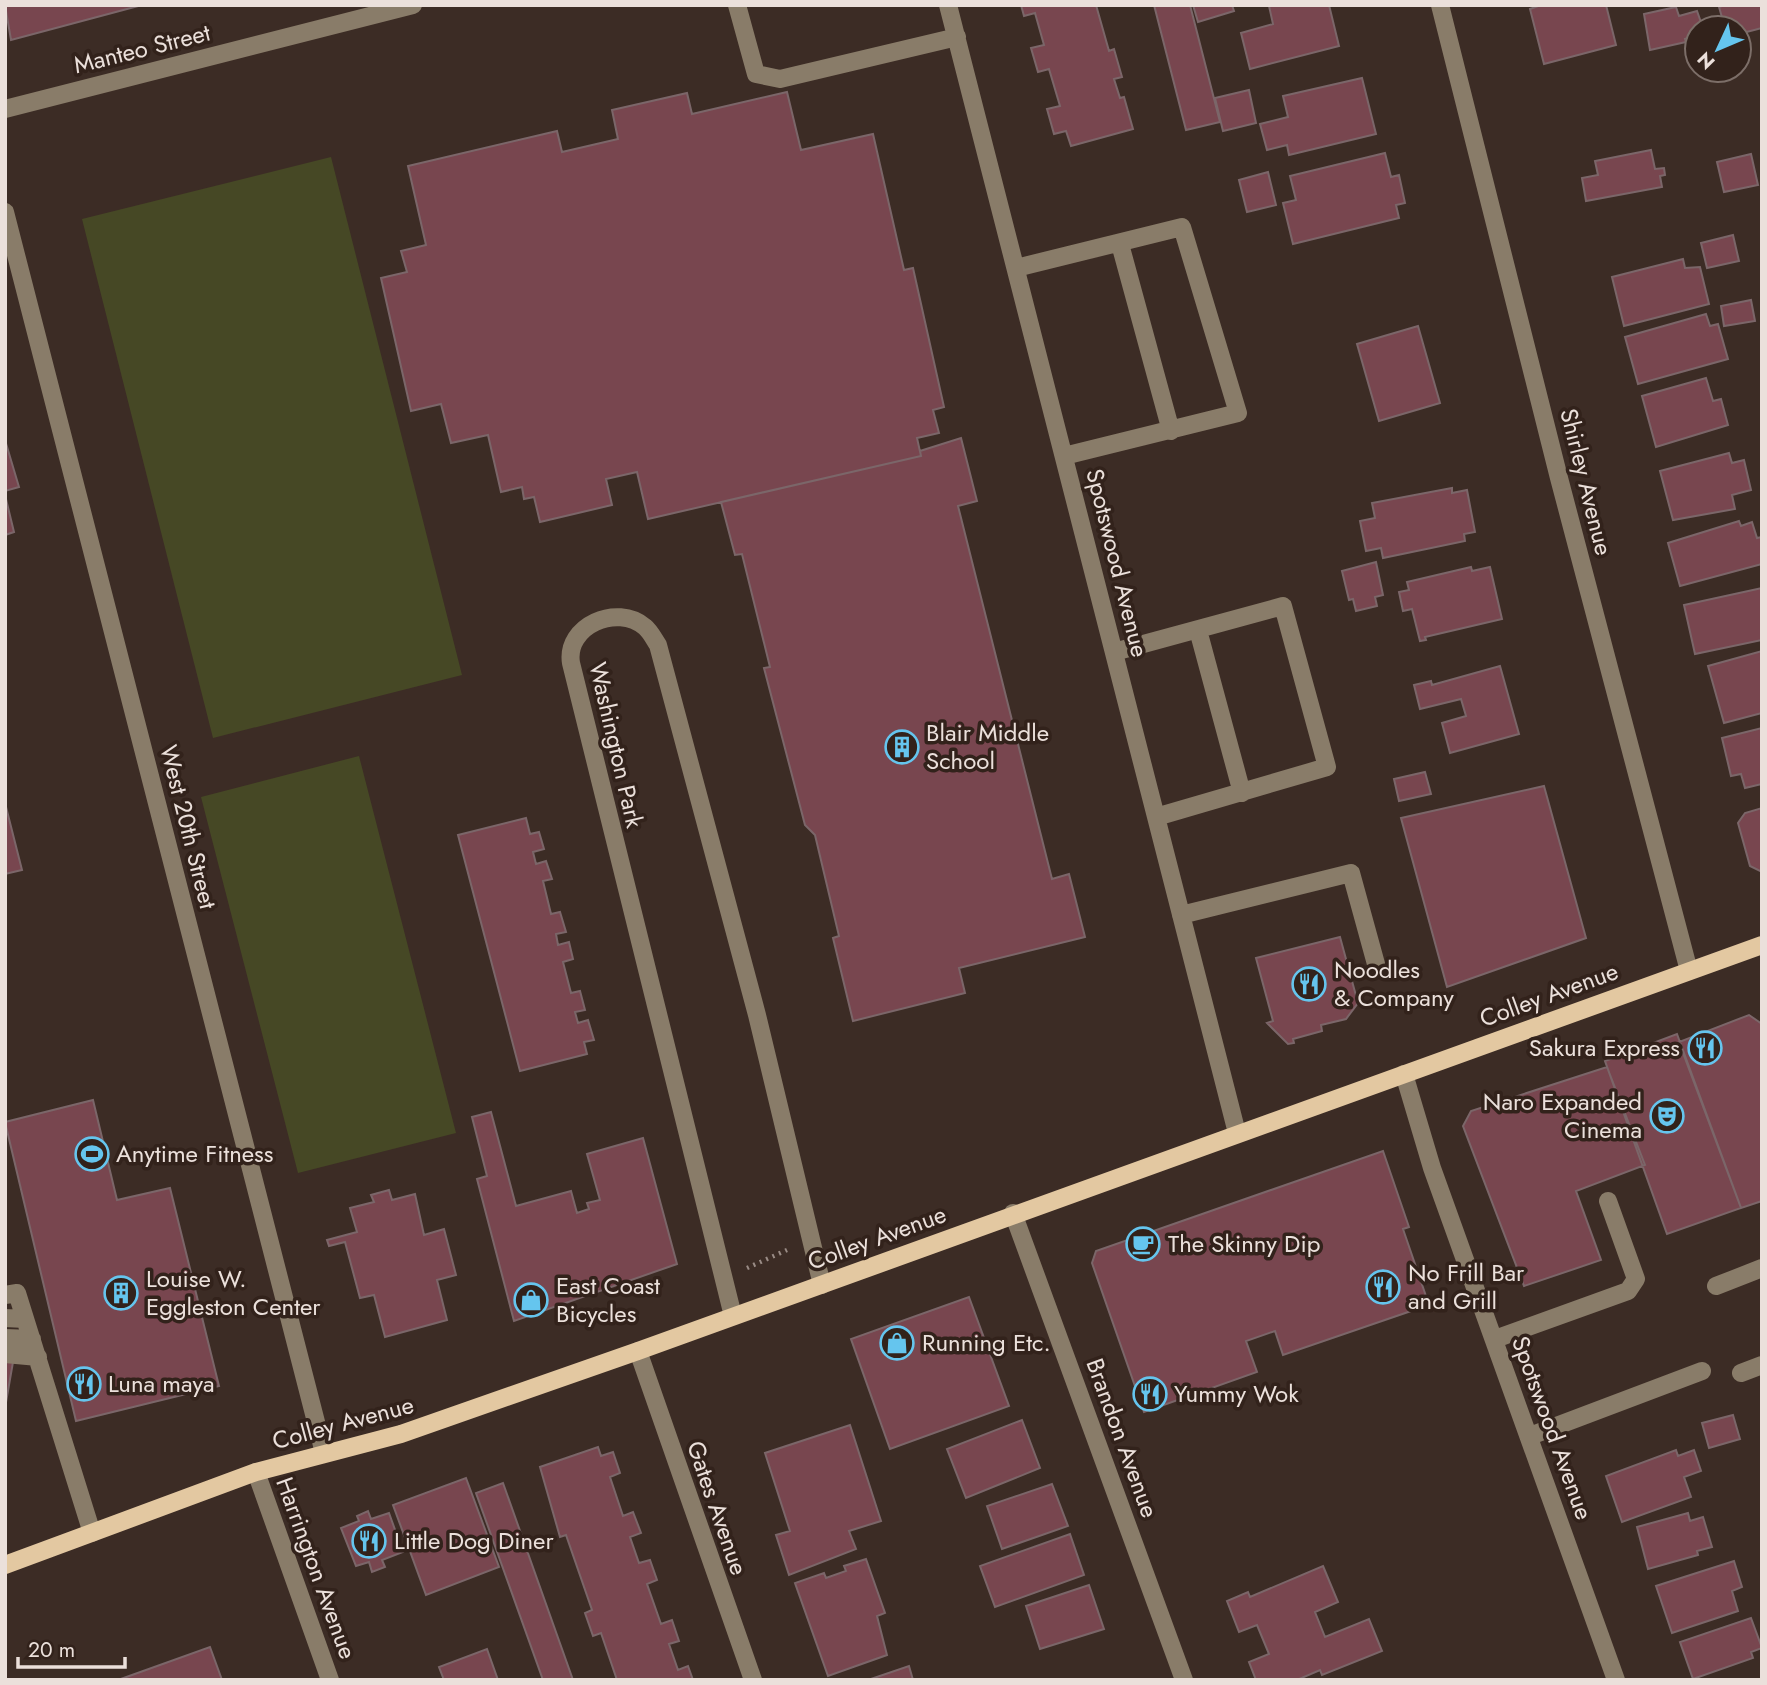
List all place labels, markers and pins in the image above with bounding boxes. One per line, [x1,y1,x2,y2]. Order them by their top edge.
place label: Blair Middle School [926,715,1049,778]
building icon: Blair Middle School [883,728,921,766]
place label: Noodles & Company [1334,952,1454,1015]
restaurant icon: Noodles & Company [1290,965,1328,1003]
restaurant icon: Sakura Express [1686,1029,1724,1067]
place label: Sakura Express [1529,1030,1680,1065]
place label: Naro Expanded Cinema [1483,1084,1642,1147]
theatre icon: Naro Expanded Cinema [1648,1097,1686,1135]
sports icon: Anytime Fitness [73,1135,111,1173]
place label: Anytime Fitness [116,1136,273,1171]
cafe icon: The Skinny Dip [1124,1225,1162,1263]
place label: The Skinny Dip [1168,1226,1320,1261]
place label: No Frill Bar and Grill [1408,1255,1525,1318]
place label: Louise W. Eggleston Center [146,1261,321,1324]
place label: East Coast Bicycles [556,1268,660,1331]
restaurant icon: No Frill Bar and Grill [1364,1268,1402,1306]
building icon: Louise W. Eggleston Center [102,1274,140,1312]
shop icon: East Coast Bicycles [512,1281,550,1319]
shop icon: Running Etc. [878,1324,916,1362]
place label: Running Etc. [922,1325,1051,1360]
restaurant icon: Luna maya [65,1365,103,1403]
place label: Luna maya [108,1366,215,1401]
restaurant icon: Yummy Wok [1131,1375,1169,1413]
place label: Yummy Wok [1174,1376,1299,1411]
restaurant icon: Little Dog Diner [350,1522,388,1560]
place label: Little Dog Diner [394,1523,554,1558]

